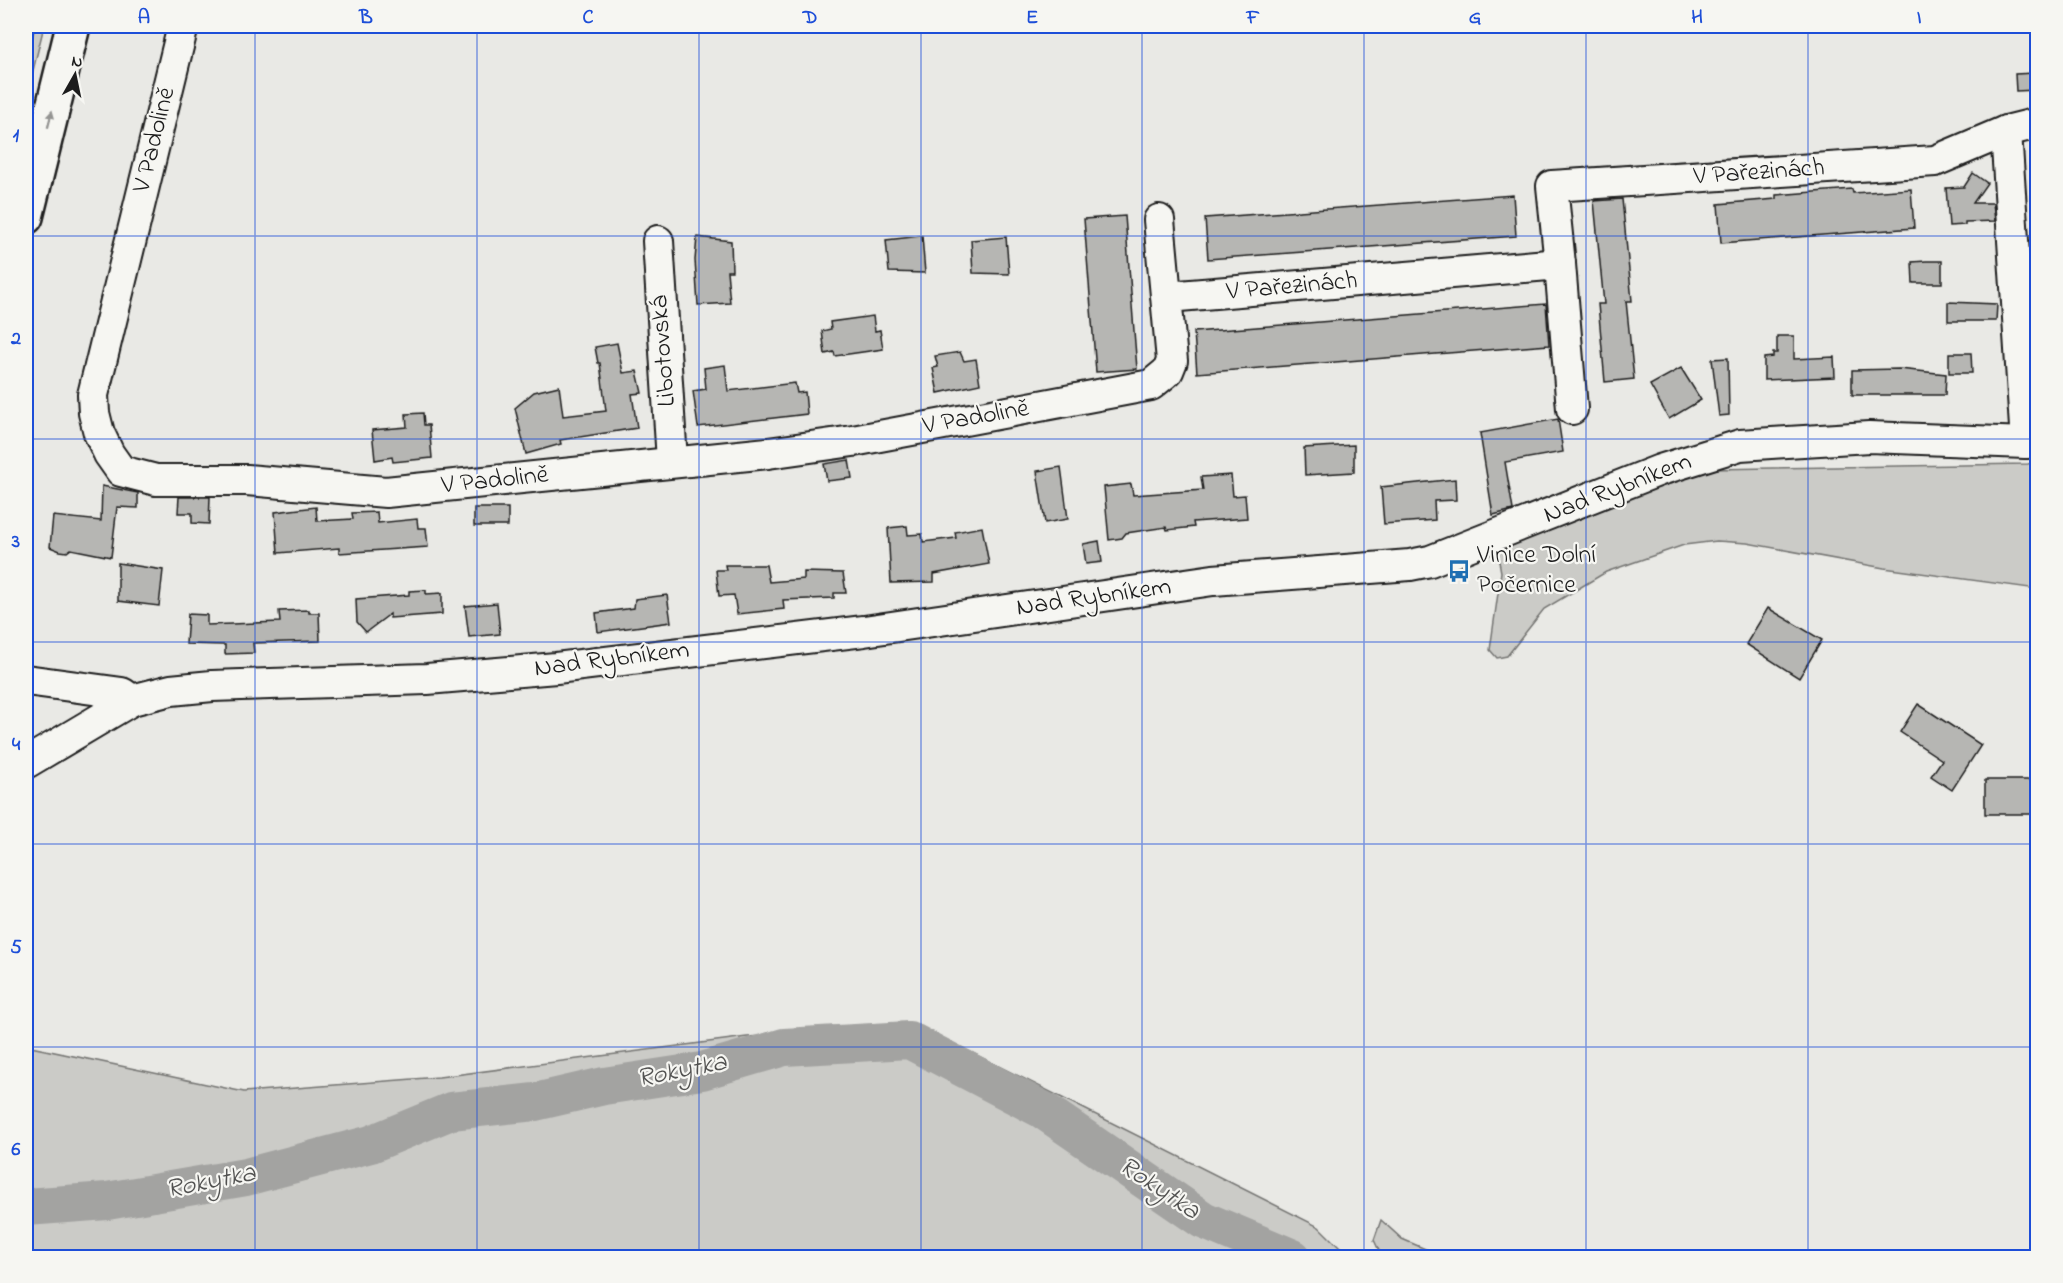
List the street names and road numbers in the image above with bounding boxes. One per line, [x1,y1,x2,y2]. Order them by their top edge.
street label: V Padolině [123,83,186,198]
street label: V Pařezinách [1691,149,1826,197]
street label: V Pařezinách [1224,262,1359,312]
street label: Libotovská [641,294,687,408]
street label: V Padolině [919,390,1032,446]
street label: Nad Rybníkem [1538,443,1698,535]
street label: V Padolině [439,456,551,506]
street label: Nad Rybníkem [1014,568,1174,628]
street label: Nad Rybníkem [532,632,692,688]

